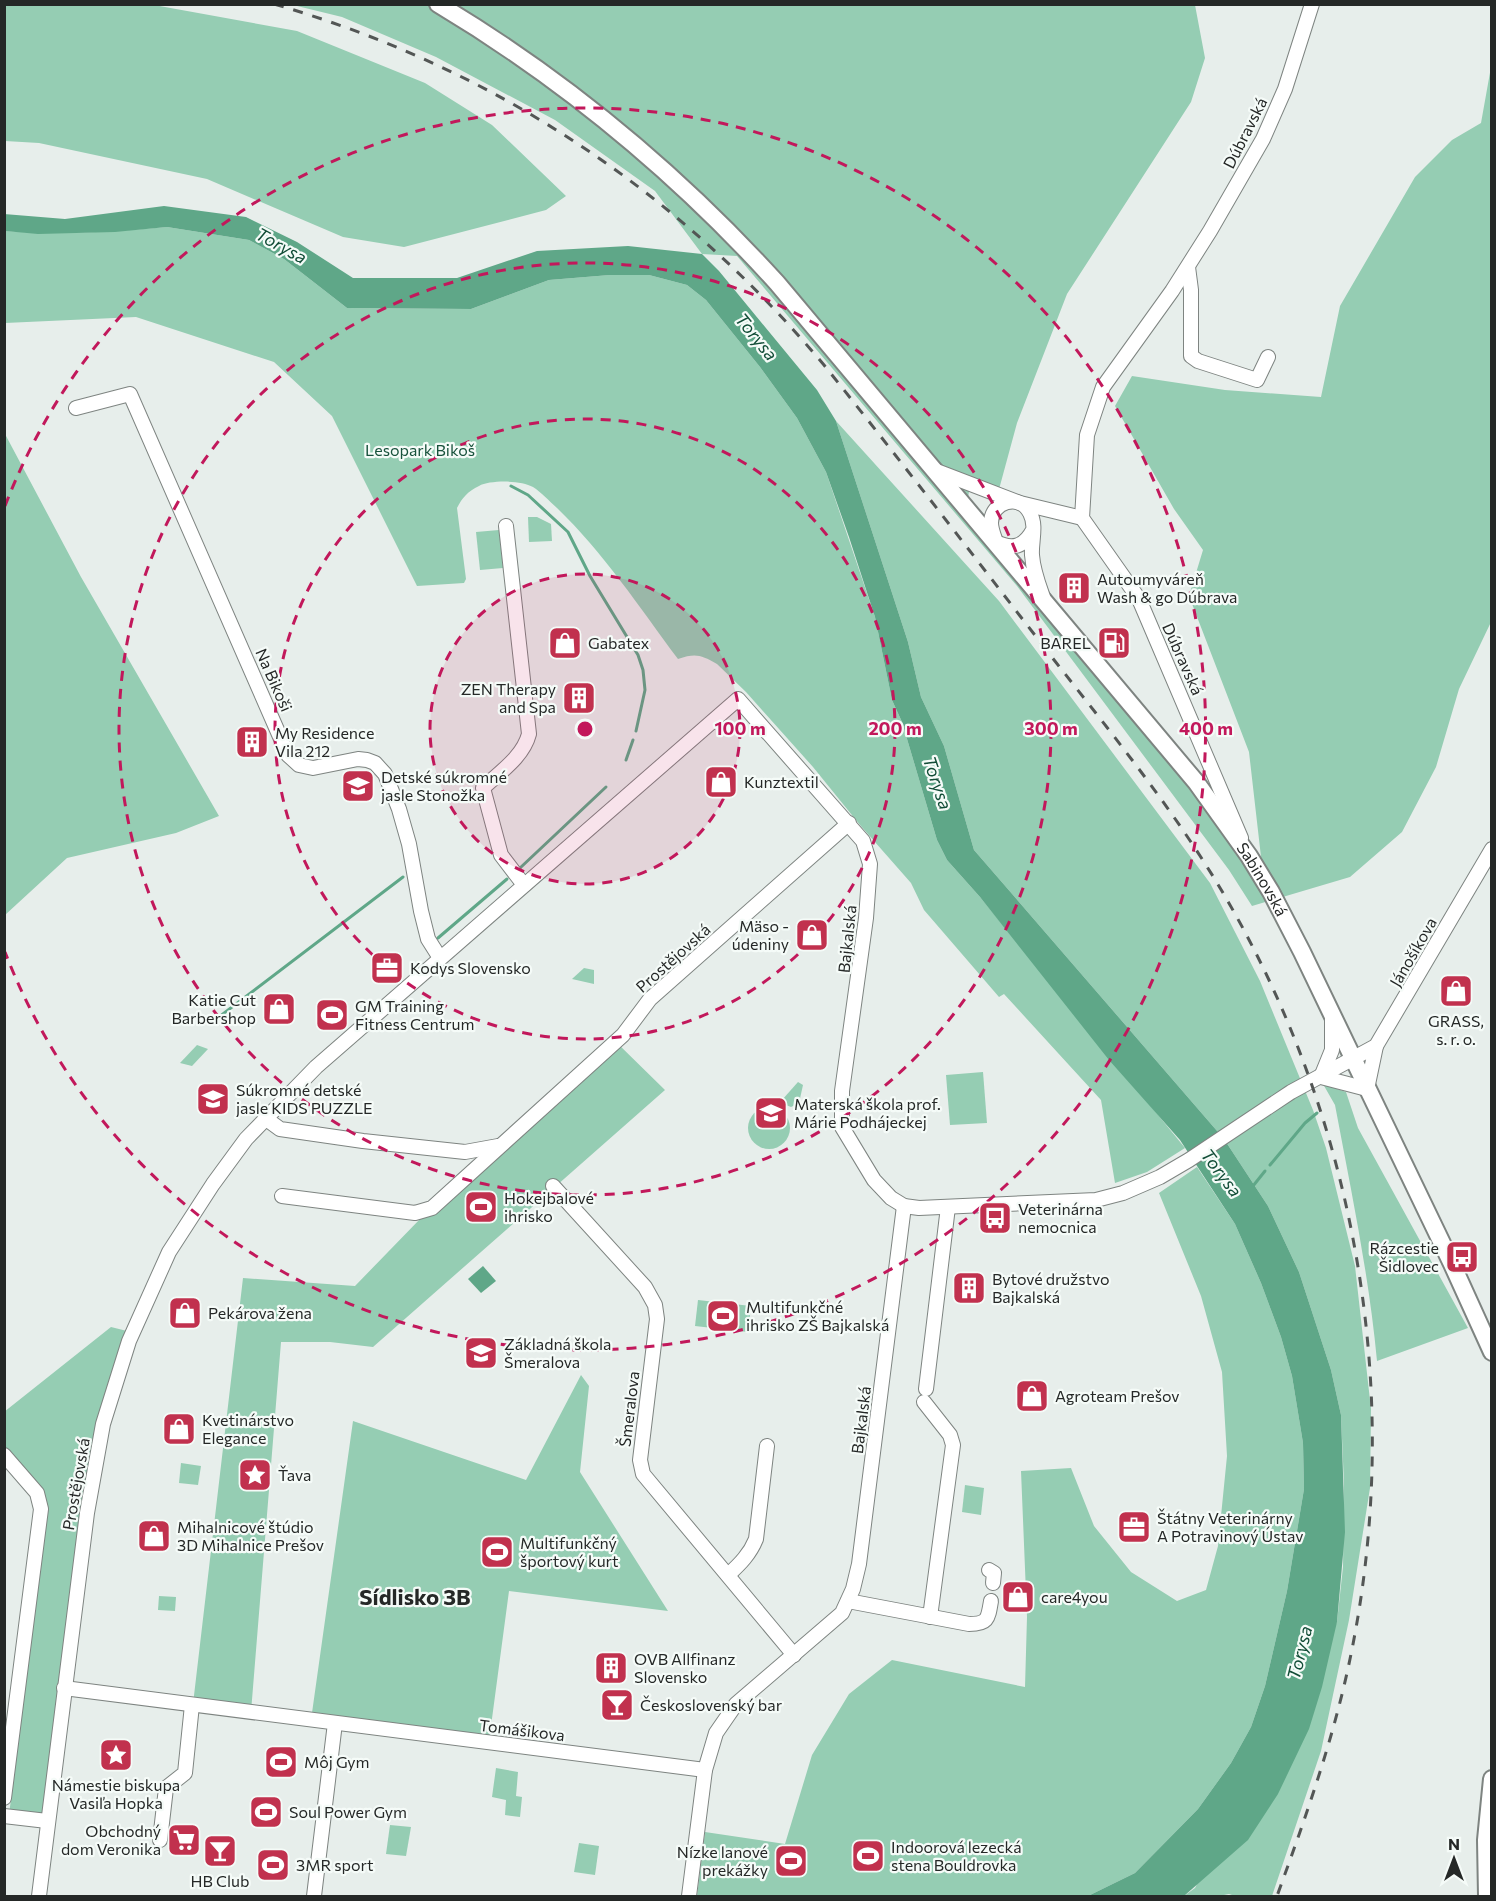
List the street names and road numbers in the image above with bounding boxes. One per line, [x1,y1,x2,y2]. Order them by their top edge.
street label: Dúbravská [1219,94,1270,171]
street label: Dúbravská [1159,620,1208,698]
street label: Na Bikoši [252,645,297,714]
street label: Sabinovská [1233,839,1292,919]
street label: Bajkalská [833,904,860,974]
street label: Jánošíkova [1385,914,1440,990]
street label: Prostějovská [632,919,714,996]
street label: Šmeralova [614,1370,643,1448]
street label: Bajkalská [847,1385,874,1455]
street label: Prostějovská [58,1436,93,1532]
street label: Tomášikova [478,1715,566,1744]

